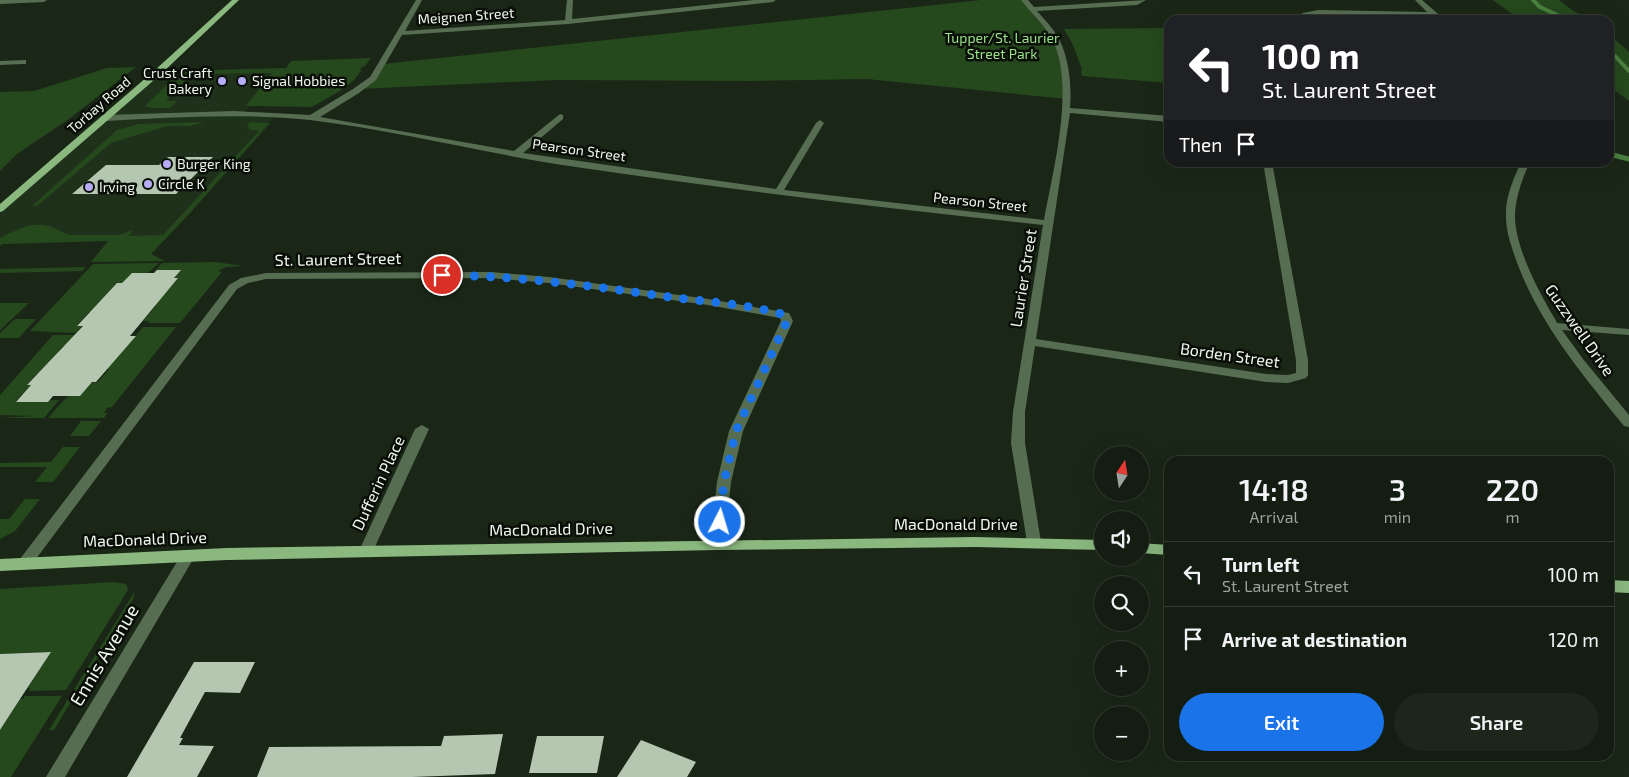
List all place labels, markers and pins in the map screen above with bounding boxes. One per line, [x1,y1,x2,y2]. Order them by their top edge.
place label: Crust Craft Bakery [143,64,213,97]
place label: Signal Hobbies [252,72,345,89]
marker: Crust Craft Bakery [216,75,228,87]
marker: Signal Hobbies [236,75,248,87]
place label: Burger King [177,155,251,172]
marker: Burger King [161,158,173,170]
place label: Circle K [158,175,206,192]
place label: Irving [99,178,135,195]
marker: Circle K [142,178,154,190]
marker: Irving [83,181,95,193]
pin [421,254,463,296]

